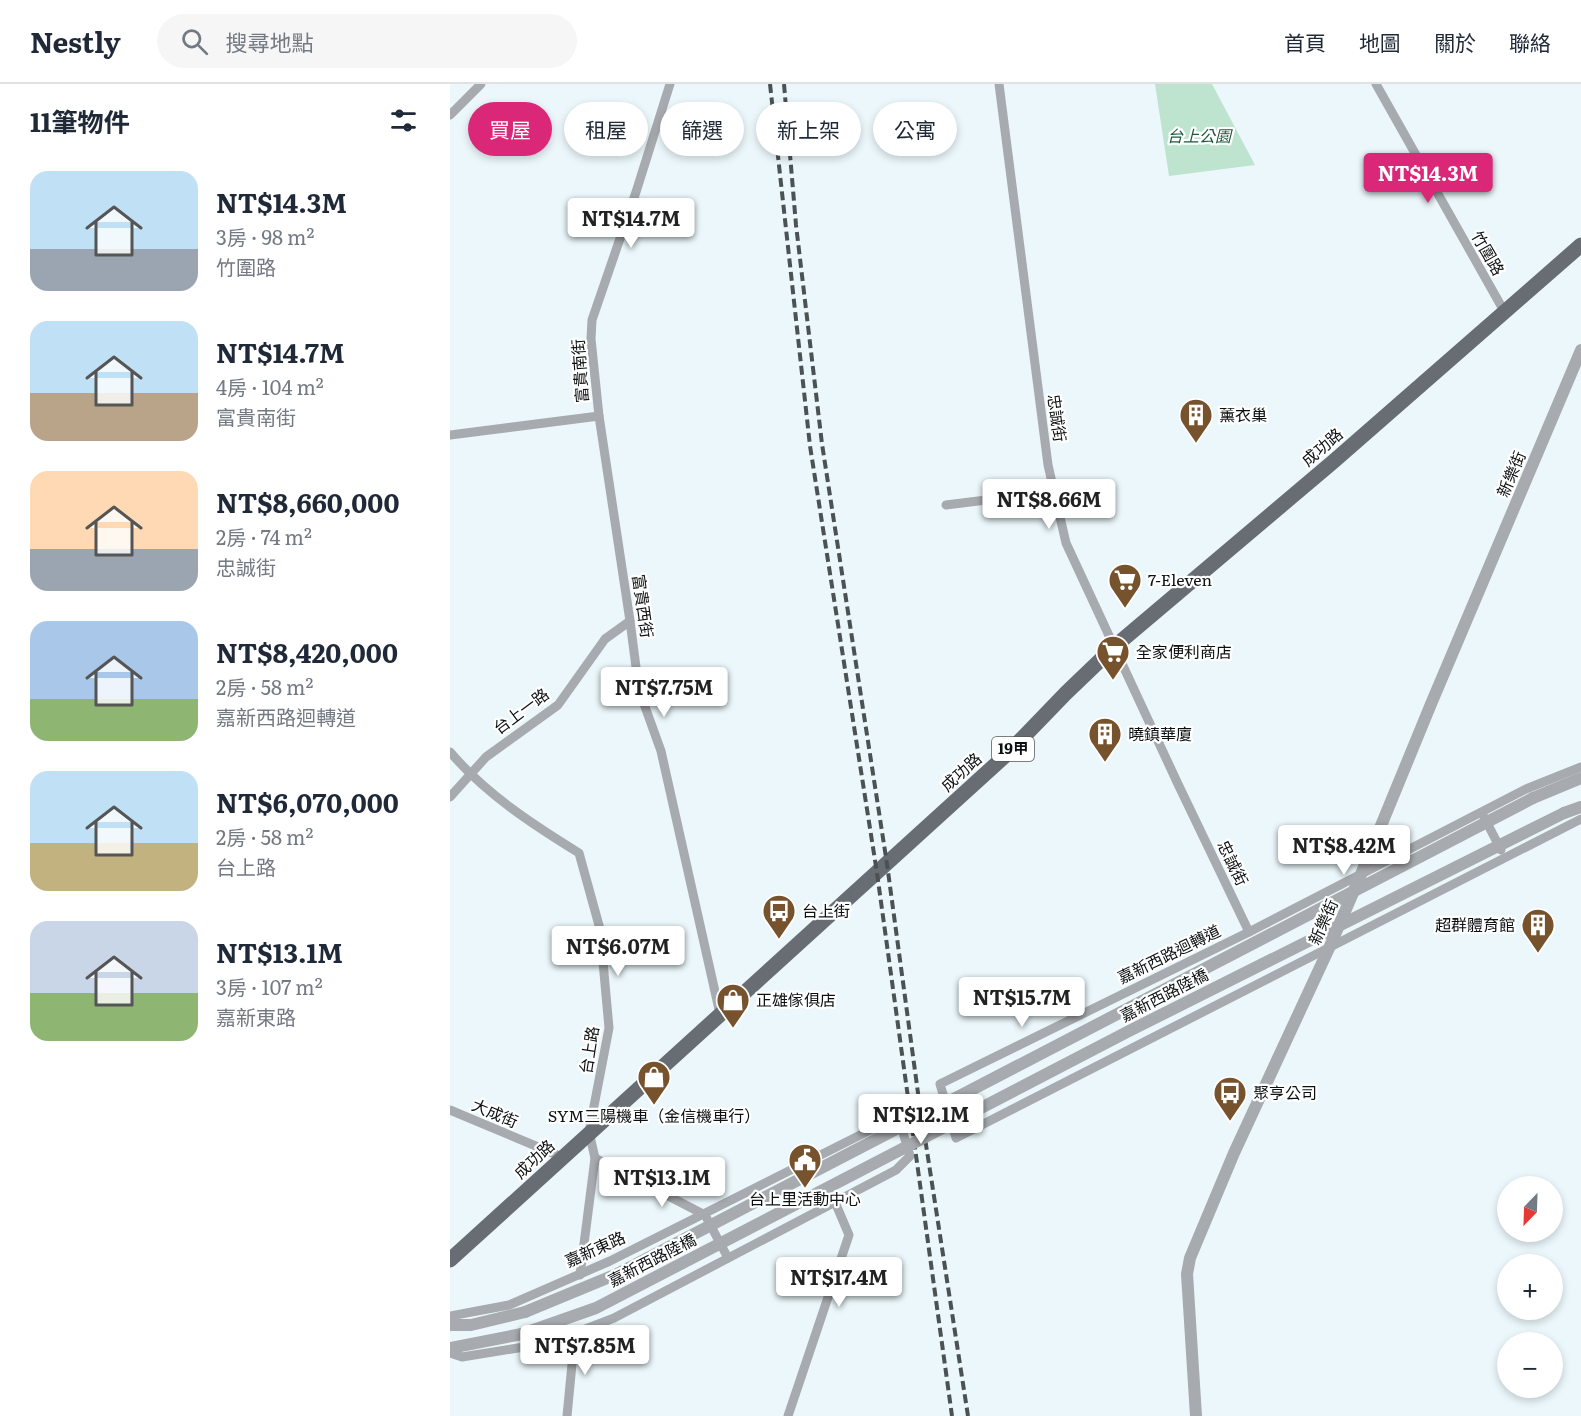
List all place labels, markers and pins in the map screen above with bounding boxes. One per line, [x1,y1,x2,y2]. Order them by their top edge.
pin: NT$14.3M [1366,153,1490,204]
pin: NT$14.7M [569,198,693,249]
building icon: 薰衣巢 [1178,397,1214,444]
place label: 薰衣巢 [1219,402,1267,426]
pin: NT$8.66M [987,479,1111,530]
supermarket icon: 7-Eleven [1107,562,1143,609]
place label: 7-Eleven [1148,567,1212,591]
supermarket icon: 全家便利商店 [1095,634,1131,681]
place label: 全家便利商店 [1136,639,1232,663]
pin: NT$7.75M [602,667,726,718]
building icon: 曉鎮華廈 [1087,716,1123,763]
place label: 曉鎮華廈 [1128,721,1192,745]
pin: NT$8.42M [1282,825,1406,876]
bus stop icon: 台上街 [761,893,797,940]
place label: 台上街 [802,898,850,922]
building icon: 超群體育館 [1520,907,1556,954]
place label: 超群體育館 [1435,912,1515,936]
pin: NT$6.07M [556,926,680,977]
pin: NT$15.7M [960,977,1084,1028]
shop icon: 正雄傢俱店 [715,982,751,1029]
place label: 正雄傢俱店 [756,987,836,1011]
shop icon: SYM三陽機車（金信機車行） [636,1059,672,1106]
bus stop icon: 聚亨公司 [1212,1075,1248,1122]
place label: 聚亨公司 [1253,1080,1317,1104]
pin: NT$12.1M [859,1094,983,1145]
place label: SYM三陽機車（金信機車行） [548,1103,760,1127]
public building icon: 台上里活動中心 [787,1142,823,1189]
pin: NT$13.1M [600,1157,724,1208]
place label: 台上里活動中心 [749,1186,861,1210]
pin: NT$17.4M [777,1257,901,1308]
pin: NT$7.85M [523,1325,647,1376]

